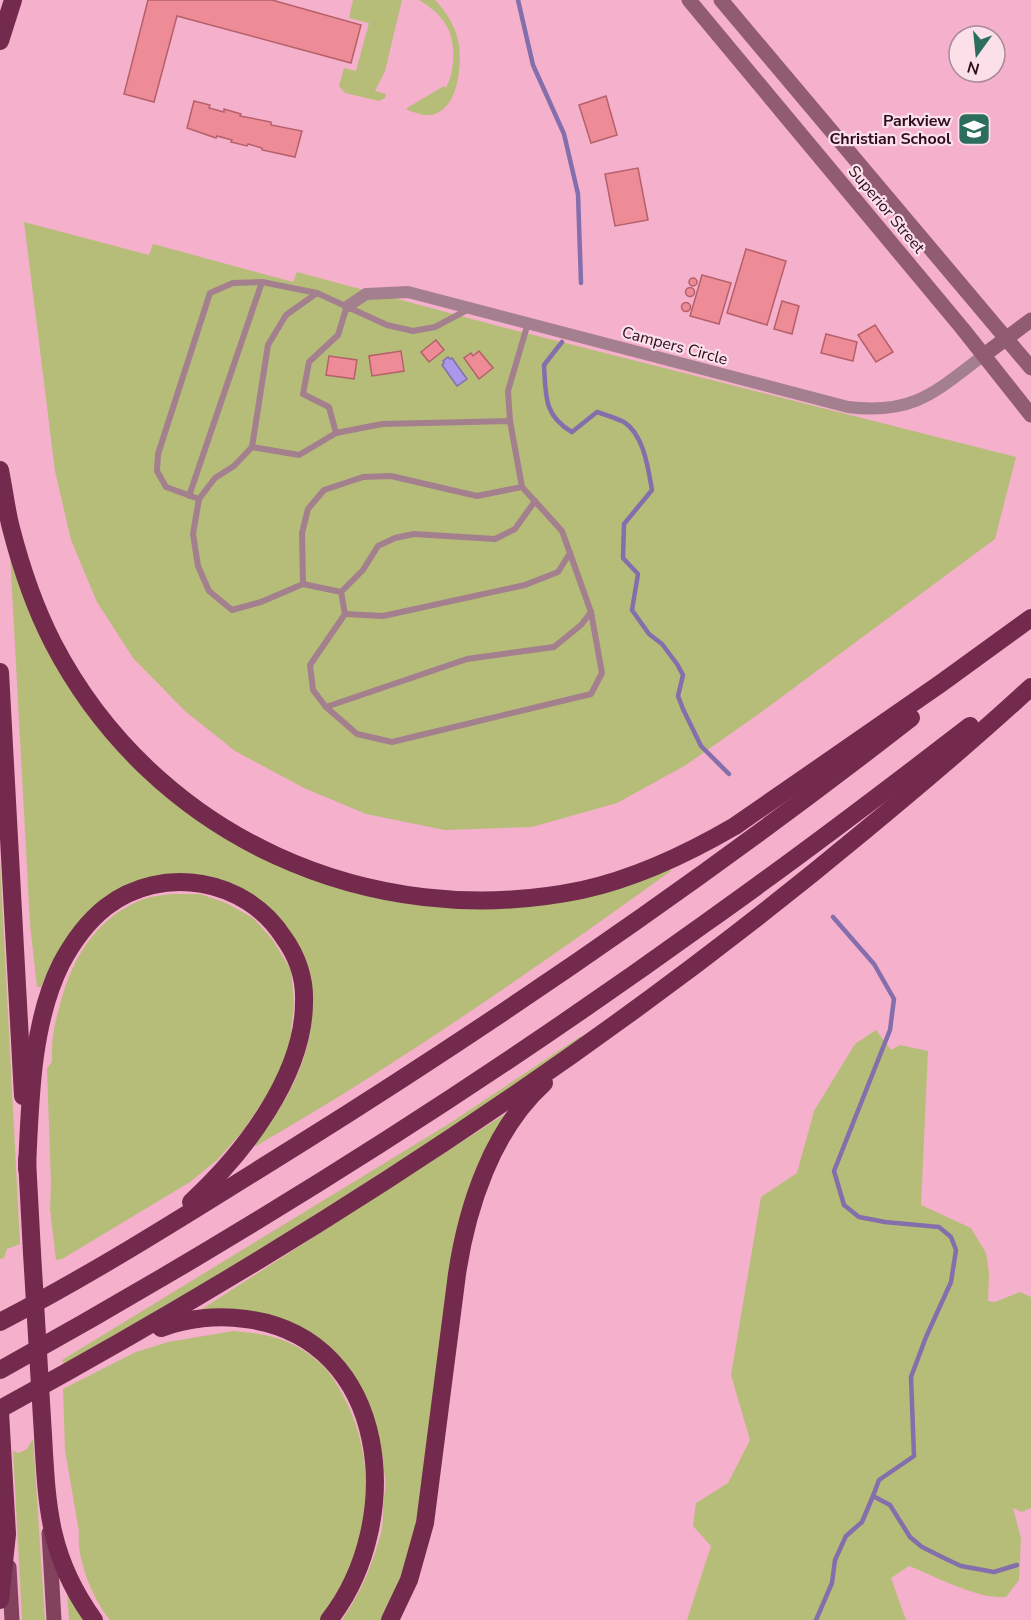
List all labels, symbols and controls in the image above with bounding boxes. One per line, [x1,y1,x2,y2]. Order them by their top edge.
north arrow [947,24,1007,84]
text: N [965,55,982,80]
place label: Parkview Christian School [829,110,951,150]
school or university icon: Parkview Christian School [956,111,992,147]
street label: Superior Street [843,161,930,259]
street label: Campers Circle [619,321,730,371]

